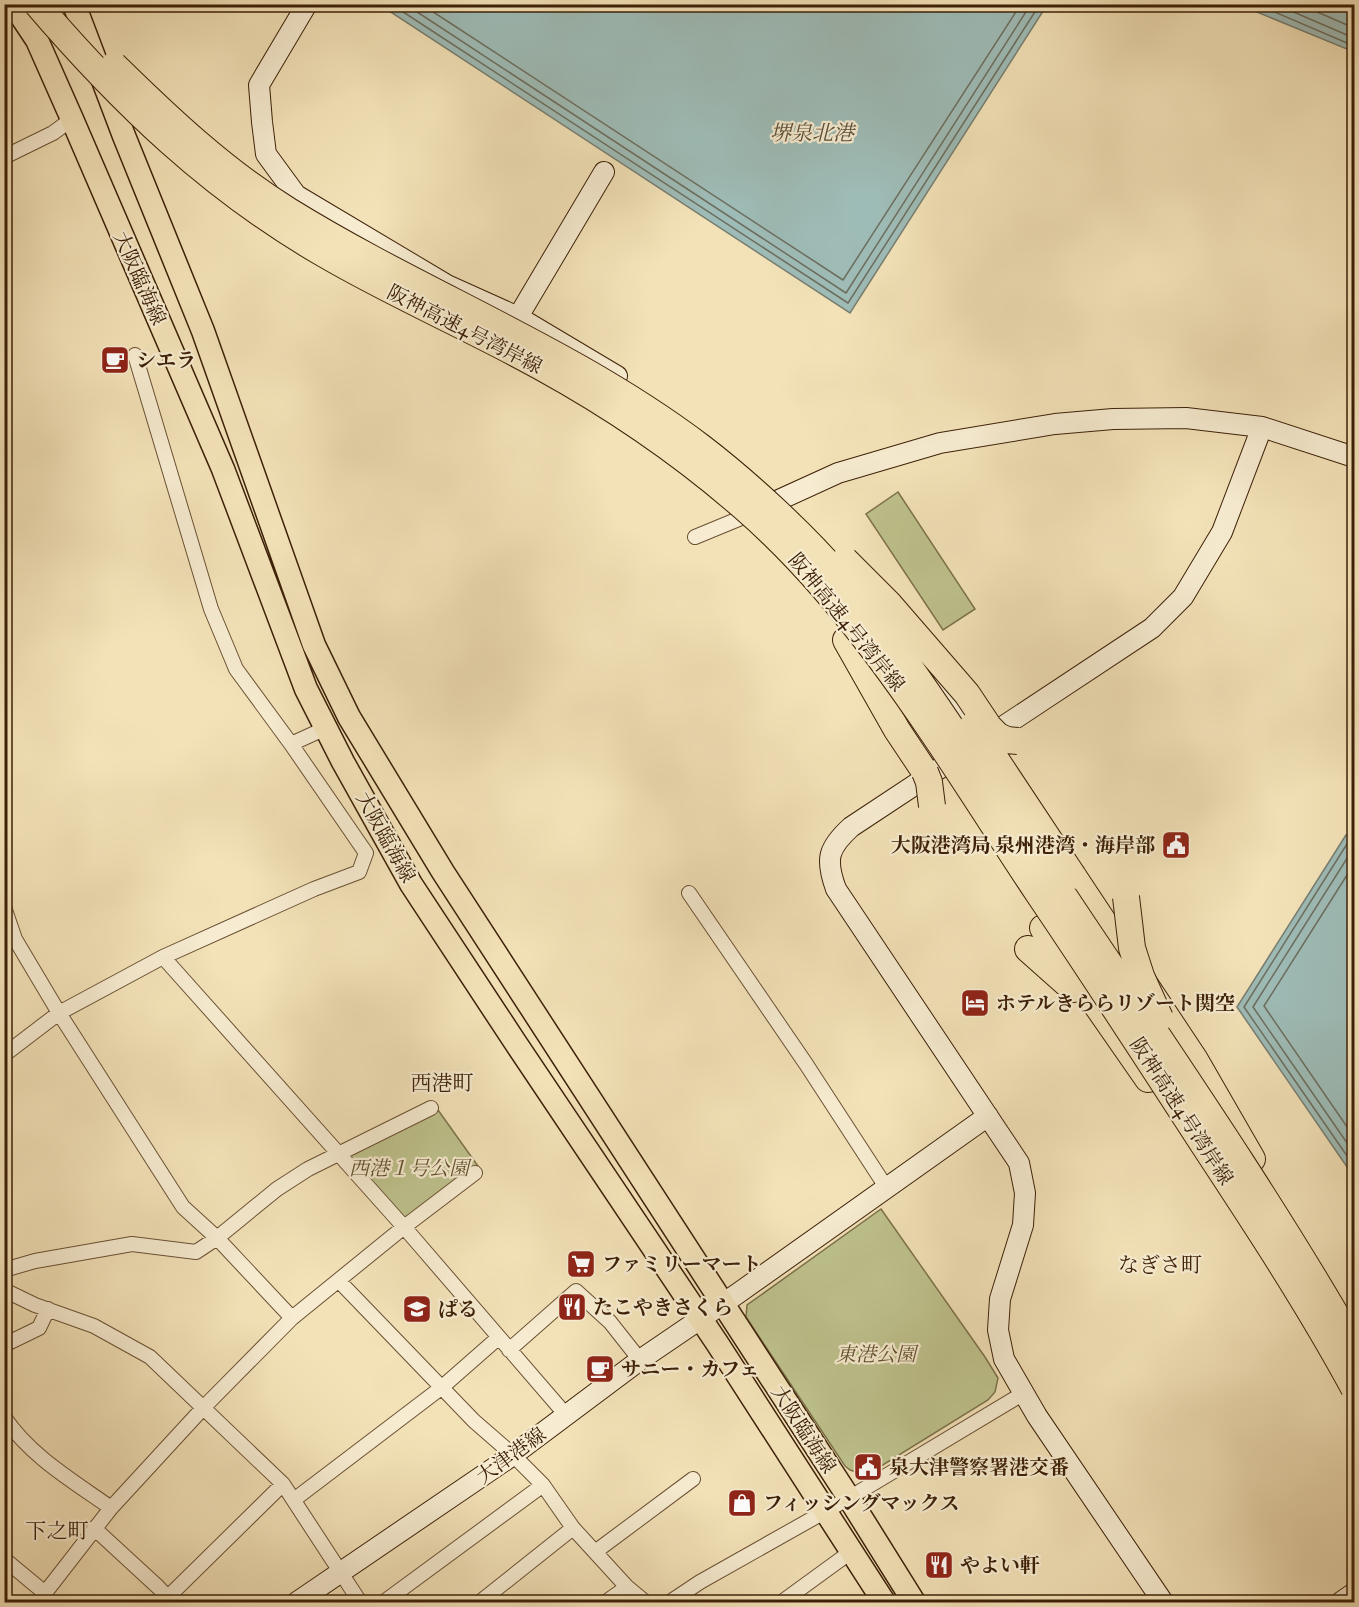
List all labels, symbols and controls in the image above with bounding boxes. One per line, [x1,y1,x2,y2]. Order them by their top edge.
water label: 堺泉北港 [770,120,857,147]
street label: 大阪臨海線 [108,227,171,329]
street label: 阪神高速4号湾岸線 [383,280,547,379]
cafe icon: シエラ [99,344,131,376]
place label: シエラ [136,348,196,373]
street label: 阪神高速4号湾岸線 [783,548,910,697]
street label: 大阪臨海線 [350,787,421,887]
public building icon: 大阪港湾局 泉州港湾・海岸部 [1160,829,1192,861]
place label: 大阪港湾局 泉州港湾・海岸部 [891,833,1155,858]
hotel icon: ホテルきららリゾート関空 [959,987,991,1019]
place label: ホテルきららリゾート関空 [996,991,1235,1016]
street label: 阪神高速4号湾岸線 [1125,1033,1239,1190]
district label: 西港町 [411,1070,474,1097]
park label: 西港１号公園 [349,1156,472,1181]
supermarket icon: ファミリーマート [565,1248,597,1280]
place label: ファミリーマート [602,1252,762,1277]
district label: なぎさ町 [1118,1252,1202,1279]
restaurant icon: たこやきさくら [556,1291,588,1323]
school or university icon: ぱる [401,1293,433,1325]
place label: たこやきさくら [593,1295,733,1320]
place label: ぱる [438,1297,478,1322]
park label: 東港公園 [836,1342,919,1367]
cafe icon: サニー・カフェ [584,1353,616,1385]
place label: サニー・カフェ [621,1357,759,1382]
street label: 大阪臨海線 [766,1381,841,1478]
street label: 大津港線 [472,1422,551,1489]
public building icon: 泉大津警察署港交番 [852,1451,884,1483]
place label: 泉大津警察署港交番 [889,1455,1069,1480]
shop icon: フィッシングマックス [726,1487,758,1519]
place label: フィッシングマックス [763,1491,960,1516]
district label: 下之町 [26,1518,89,1545]
restaurant icon: やよい軒 [923,1549,955,1581]
place label: やよい軒 [960,1553,1040,1578]

